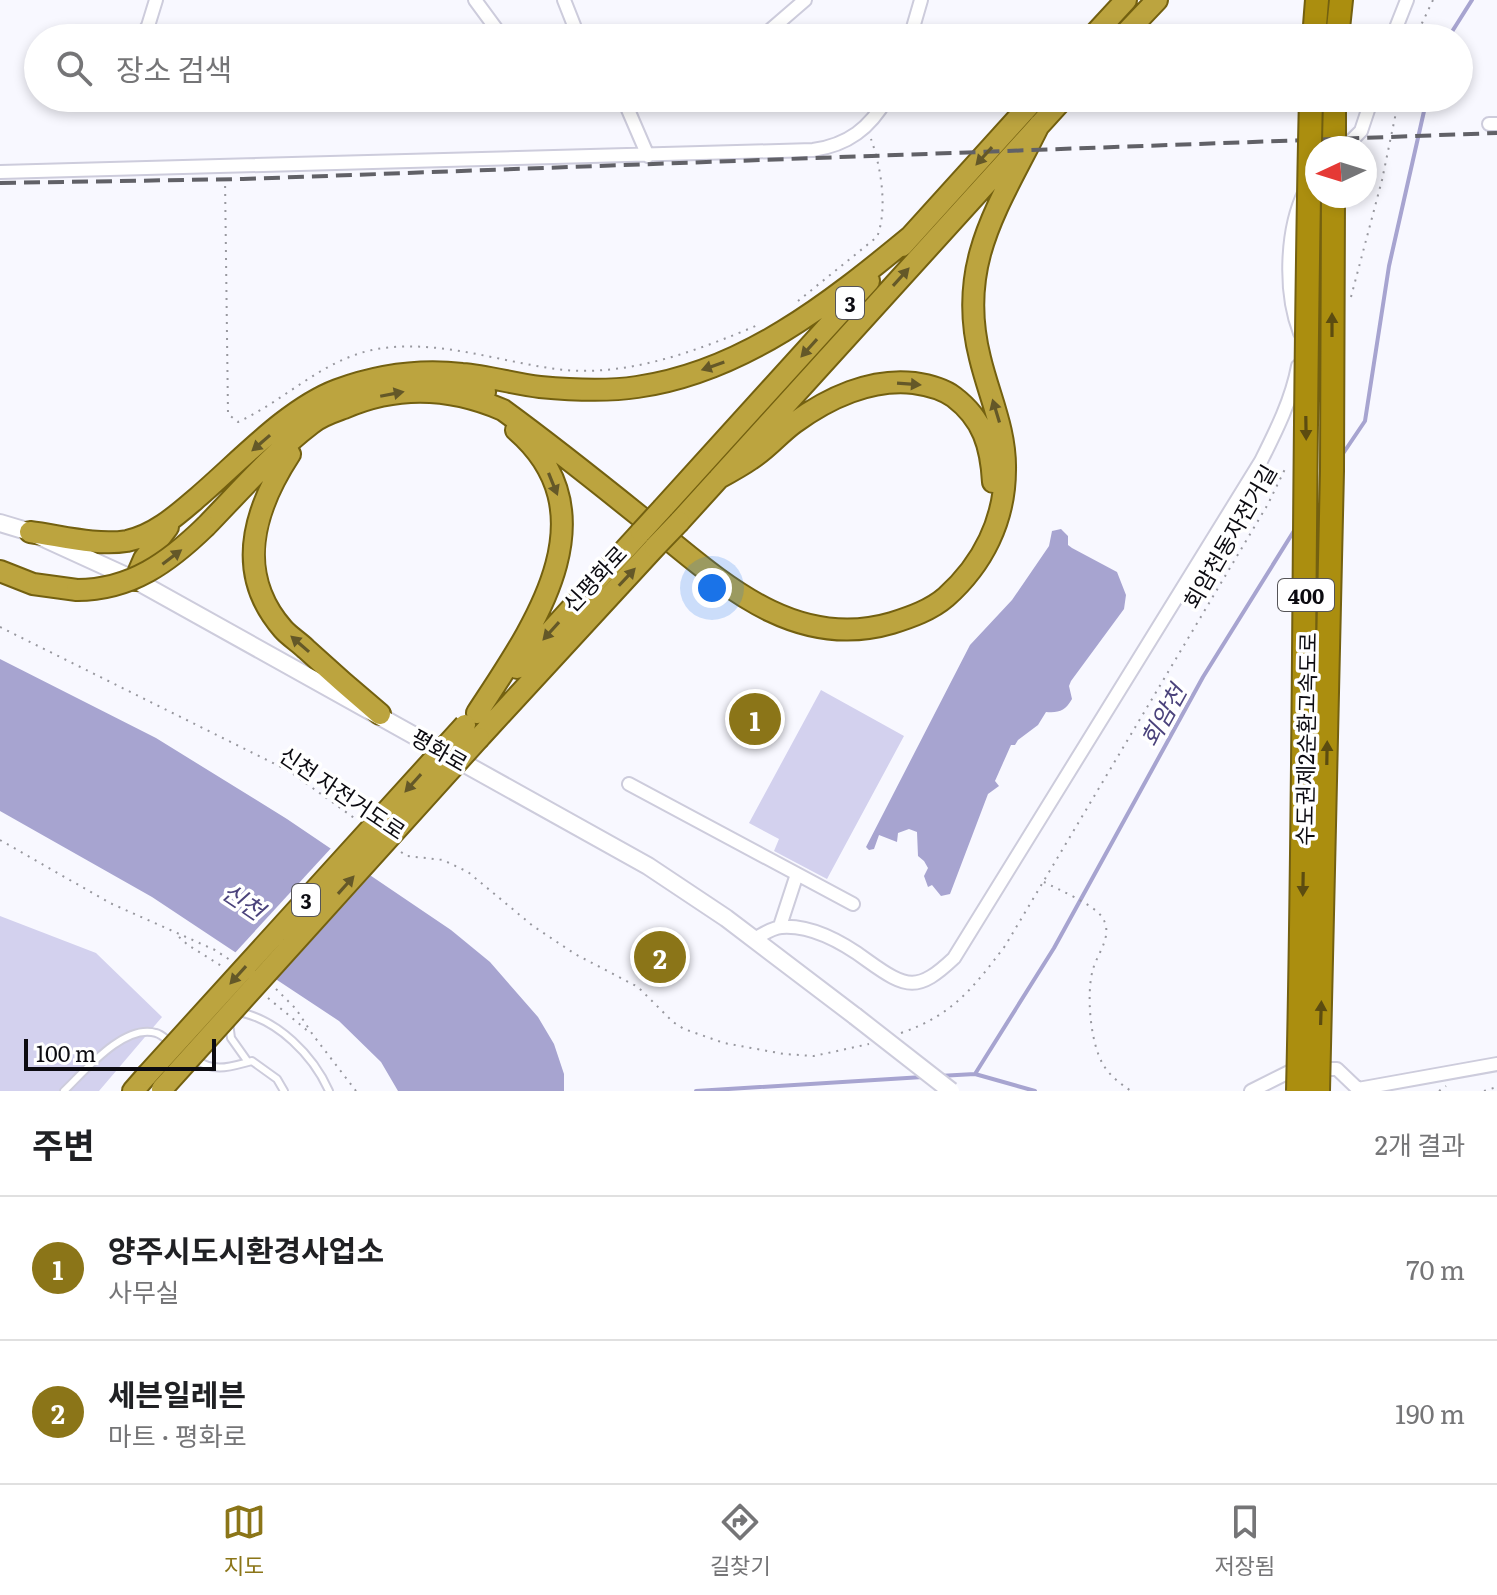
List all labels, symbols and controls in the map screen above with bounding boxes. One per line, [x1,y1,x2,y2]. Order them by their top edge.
search box [24,24,1473,112]
icon: search [52,46,96,90]
text: 장소 검색 [116,46,232,90]
north arrow [1305,136,1377,208]
one-way arrow [975,146,993,165]
one-way arrow [892,268,909,288]
road number: 3 [836,287,864,319]
one-way arrow [1326,312,1338,337]
one-way arrow [800,338,818,357]
one-way arrow [700,360,724,373]
one-way arrow [897,378,922,391]
one-way arrow [379,387,404,399]
one-way arrow [989,399,1002,423]
one-way arrow [1300,416,1313,441]
one-way arrow [251,434,271,451]
street label: 회암천동자전거길 [1174,458,1284,614]
one-way arrow [546,472,559,496]
street label: 신평화로 [554,537,634,619]
one-way arrow [162,550,182,566]
one-way arrow [617,568,635,587]
your location [692,568,732,608]
road number: 400 [1278,579,1334,611]
one-way arrow [542,622,560,641]
street label: 수도권제2순환고속도로 [1287,632,1323,846]
one-way arrow [291,636,311,653]
water label: 회암천 [1131,675,1195,752]
pin: 1 [729,689,781,749]
street label: 평화로 [405,720,475,778]
street label: 신천 자전거도로 [273,737,413,847]
one-way arrow [1321,740,1333,765]
one-way arrow [404,773,422,792]
one-way arrow [1297,872,1310,897]
water label: 신천 [216,873,275,928]
one-way arrow [336,876,354,895]
road number: 3 [292,884,320,916]
pin: 2 [634,927,686,987]
one-way arrow [229,965,247,985]
one-way arrow [1314,1000,1327,1025]
scale bar [24,1035,216,1071]
text: 100 m [36,1036,96,1069]
text: 주변 [32,1118,95,1168]
text: 2개 결과 [1375,1124,1465,1163]
text: 양주시도시환경사업소 [108,1227,384,1271]
text: 1 [53,1249,63,1288]
text: 70 m [1406,1249,1465,1288]
text: 사무실 [108,1271,180,1310]
text: 세븐일레븐 [108,1371,246,1415]
text: 2 [51,1393,65,1432]
text: 190 m [1395,1393,1465,1432]
text: 마트 · 평화로 [108,1415,247,1454]
tab: 지도 [222,1500,266,1581]
tab: 길찾기 [710,1500,771,1581]
tab: 저장됨 [1214,1500,1275,1581]

